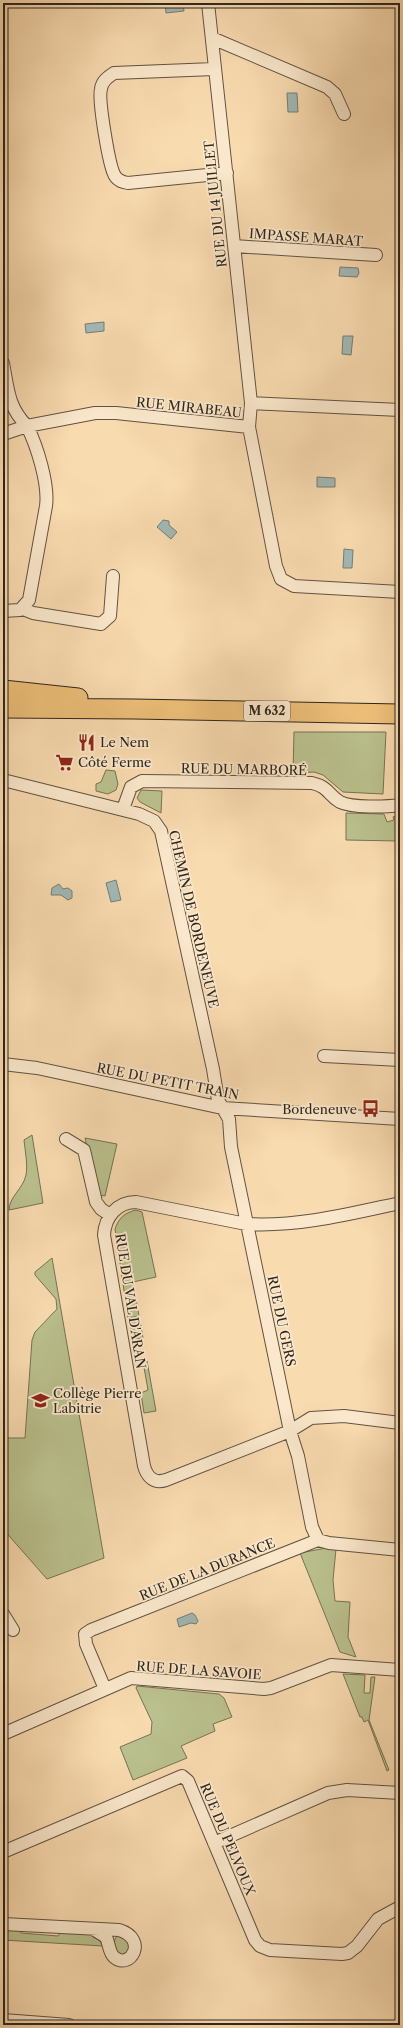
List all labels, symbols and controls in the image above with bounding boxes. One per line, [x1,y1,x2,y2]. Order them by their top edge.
street label: RUE DU 14 JUILLET [200,139,230,268]
street label: IMPASSE MARAT [248,225,364,249]
street label: RUE MIRABEAU [135,393,243,421]
road number: M 632 [244,701,290,721]
restaurant icon: Le Nem [77,732,97,752]
place label: Le Nem [100,734,149,750]
supermarket icon: Côté Ferme [55,752,75,772]
place label: Côté Ferme [78,754,151,770]
street label: RUE DU MARBORÉ [181,760,307,778]
street label: CHEMIN DE BORDENEUVE [166,829,222,1009]
street label: RUE DU PETIT TRAIN [95,1059,241,1103]
bus stop icon: Bordeneuve [360,1099,380,1119]
place label: Bordeneuve [282,1101,357,1117]
street label: RUE DU VAL D'ARAN [112,1232,150,1370]
street label: RUE DU GERS [265,1274,299,1368]
place label: Collège Pierre Labitrie [53,1385,141,1416]
school or university icon: Collège Pierre Labitrie [30,1390,50,1410]
street label: RUE DE LA DURANCE [137,1534,277,1604]
street label: RUE DE LA SAVOIE [136,1658,262,1682]
street label: RUE DU PELVOUX [197,1780,259,1898]

